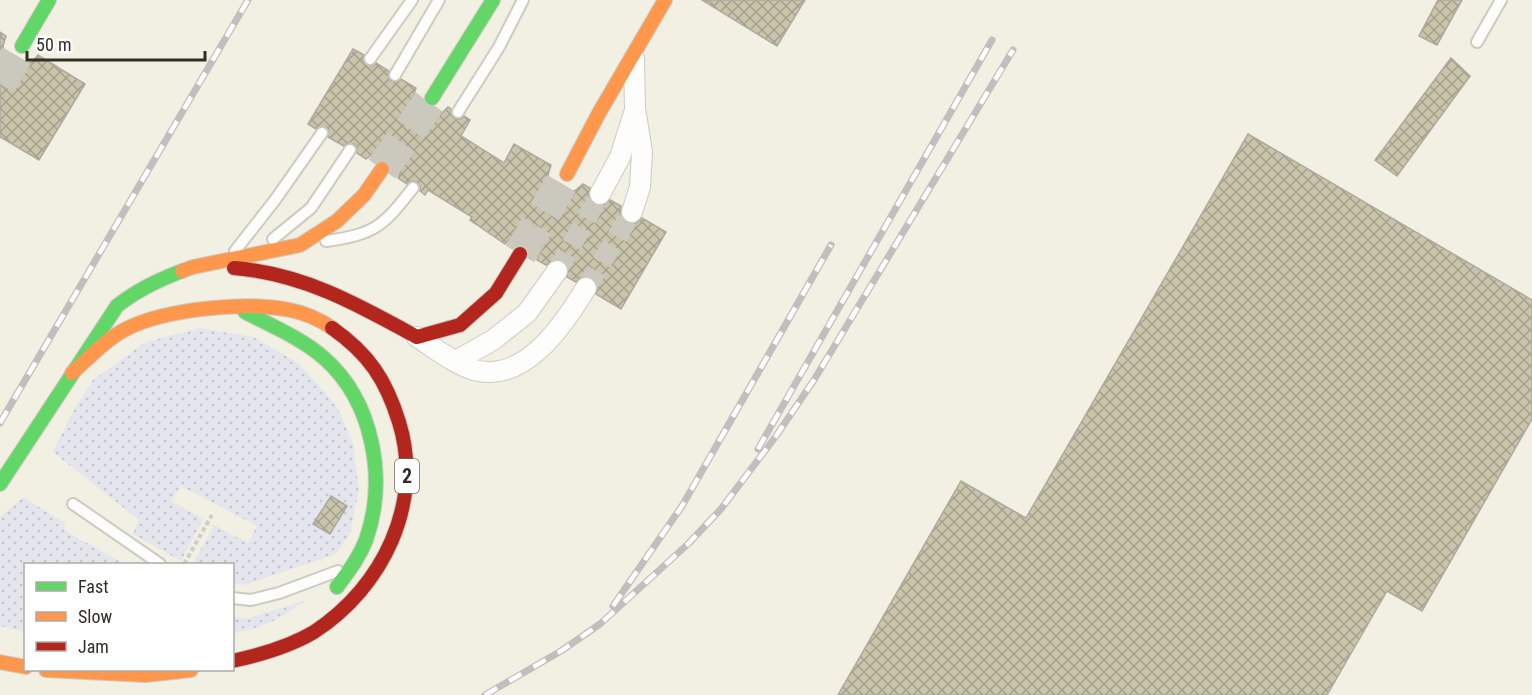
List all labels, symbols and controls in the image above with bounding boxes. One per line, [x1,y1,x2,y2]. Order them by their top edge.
scale bar [27,24,206,62]
text: 50 m [36,34,71,55]
road number: 2 [395,459,419,493]
legend [24,563,234,671]
text: Fast [78,576,109,597]
text: Slow [78,606,113,627]
text: Jam [78,636,109,657]

